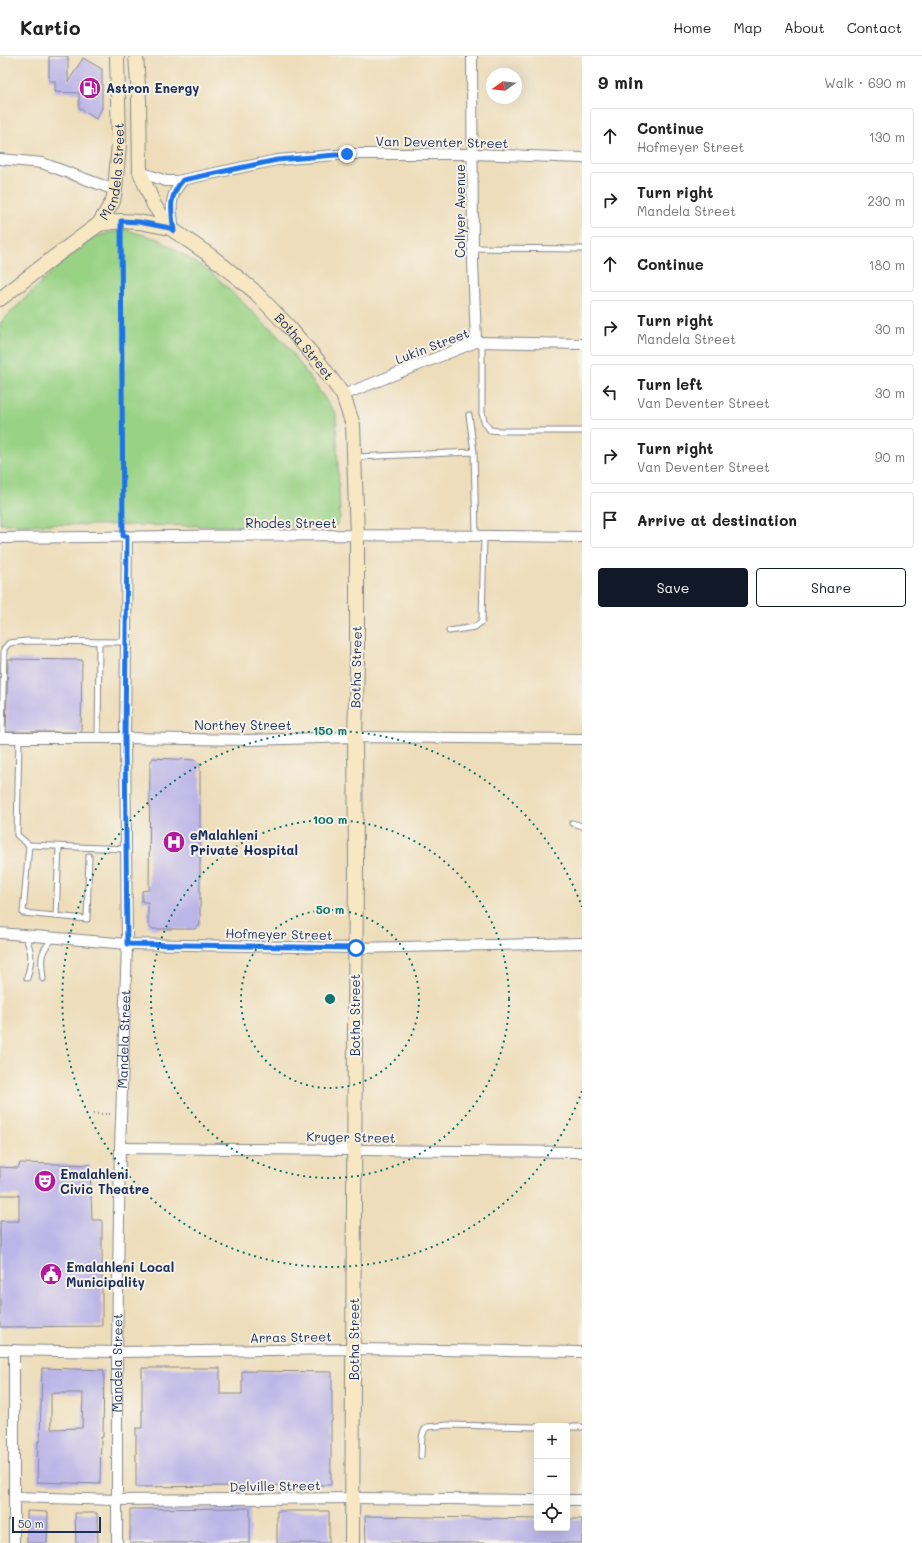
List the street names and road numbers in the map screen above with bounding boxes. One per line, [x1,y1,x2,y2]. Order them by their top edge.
street label: Mandela Street [95,123,127,223]
street label: Van Deventer Street [375,132,509,151]
street label: Collyer Avenue [451,164,468,258]
street label: Botha Street [272,309,338,383]
street label: Lukin Street [393,324,471,367]
street label: Rhodes Street [245,514,337,531]
street label: Botha Street [346,625,365,708]
street label: Northey Street [194,716,292,733]
street label: Hofmeyer Street [225,924,333,943]
street label: Botha Street [346,973,363,1056]
street label: Mandela Street [113,989,133,1089]
street label: Kruger Street [306,1127,396,1146]
street label: Botha Street [345,1297,362,1380]
street label: Mandela Street [108,1313,126,1413]
street label: Arras Street [250,1327,332,1346]
street label: Delville Street [229,1476,321,1495]

